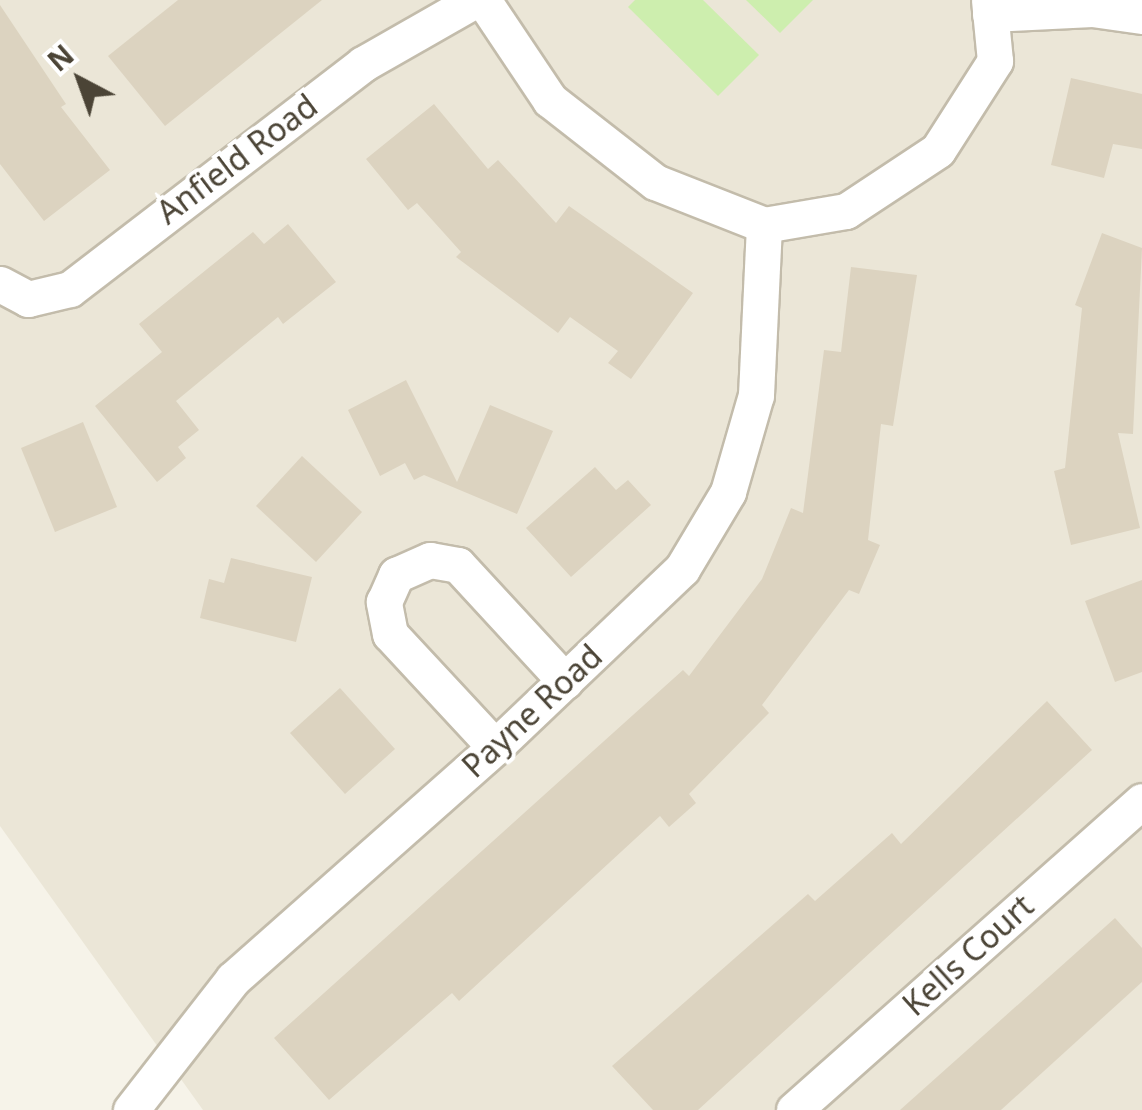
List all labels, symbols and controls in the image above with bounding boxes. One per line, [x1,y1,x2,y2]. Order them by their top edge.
north arrow [30,30,130,130]
text: N [39,36,81,79]
street label: Anfield Road [149,86,325,232]
street label: Payne Road [454,637,610,785]
street label: Kells Court [895,886,1041,1024]

